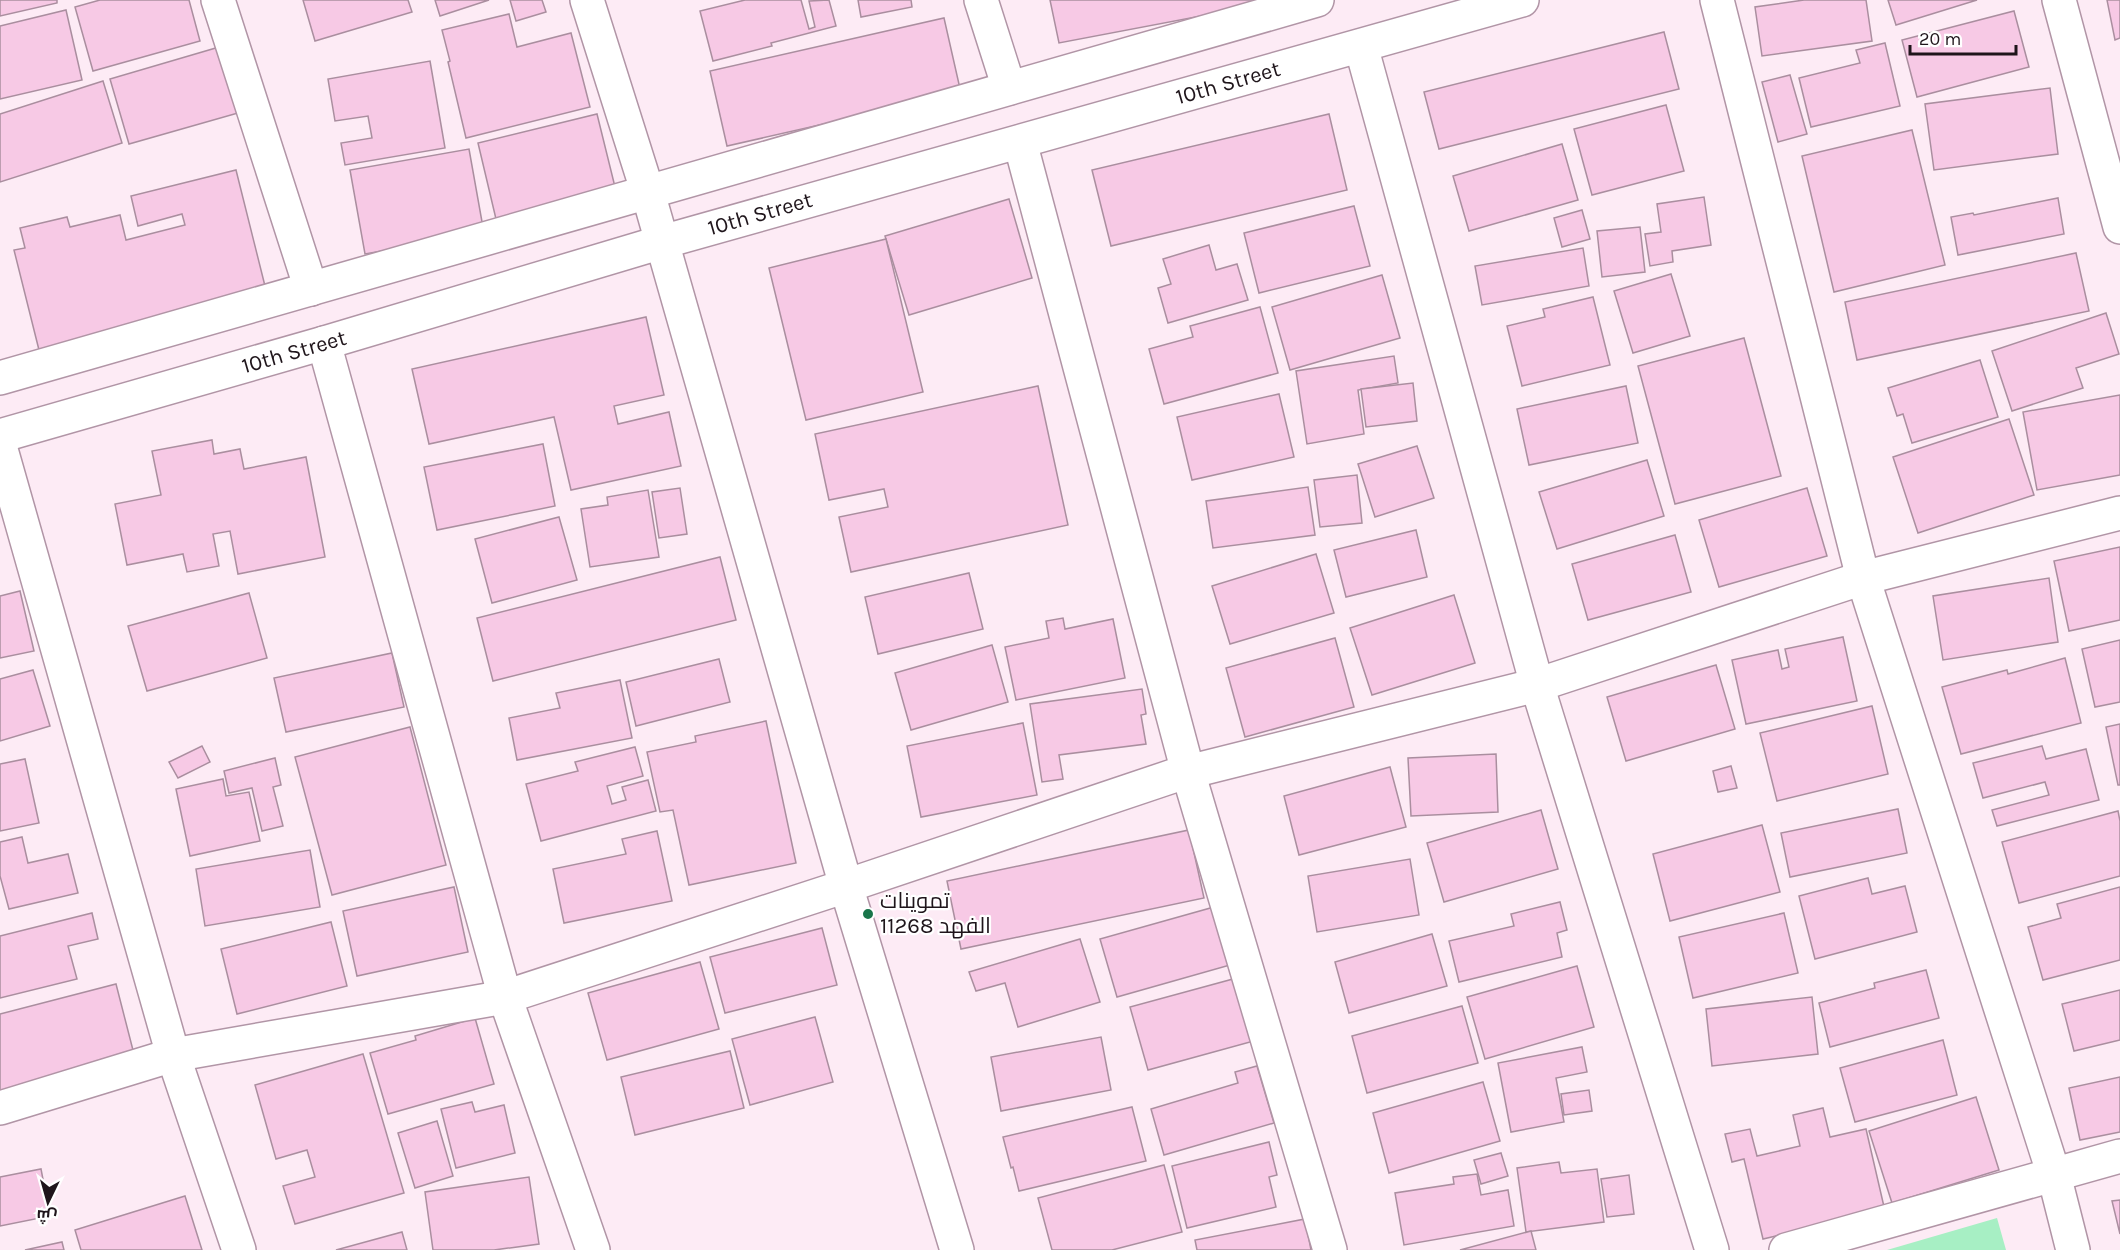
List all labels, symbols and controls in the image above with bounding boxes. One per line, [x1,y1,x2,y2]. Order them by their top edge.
scale bar [1910,18,2016,56]
text: 20 m [1919,28,1961,50]
street label: 10th Street [1173,56,1283,110]
street label: 10th Street [705,187,815,241]
street label: 10th Street [239,325,349,379]
place label: تموينات الفهد 11268 [880,888,991,939]
marker: تموينات الفهد 11268 [861,907,875,921]
north arrow [18,1172,78,1232]
text: ش [36,1206,58,1227]

